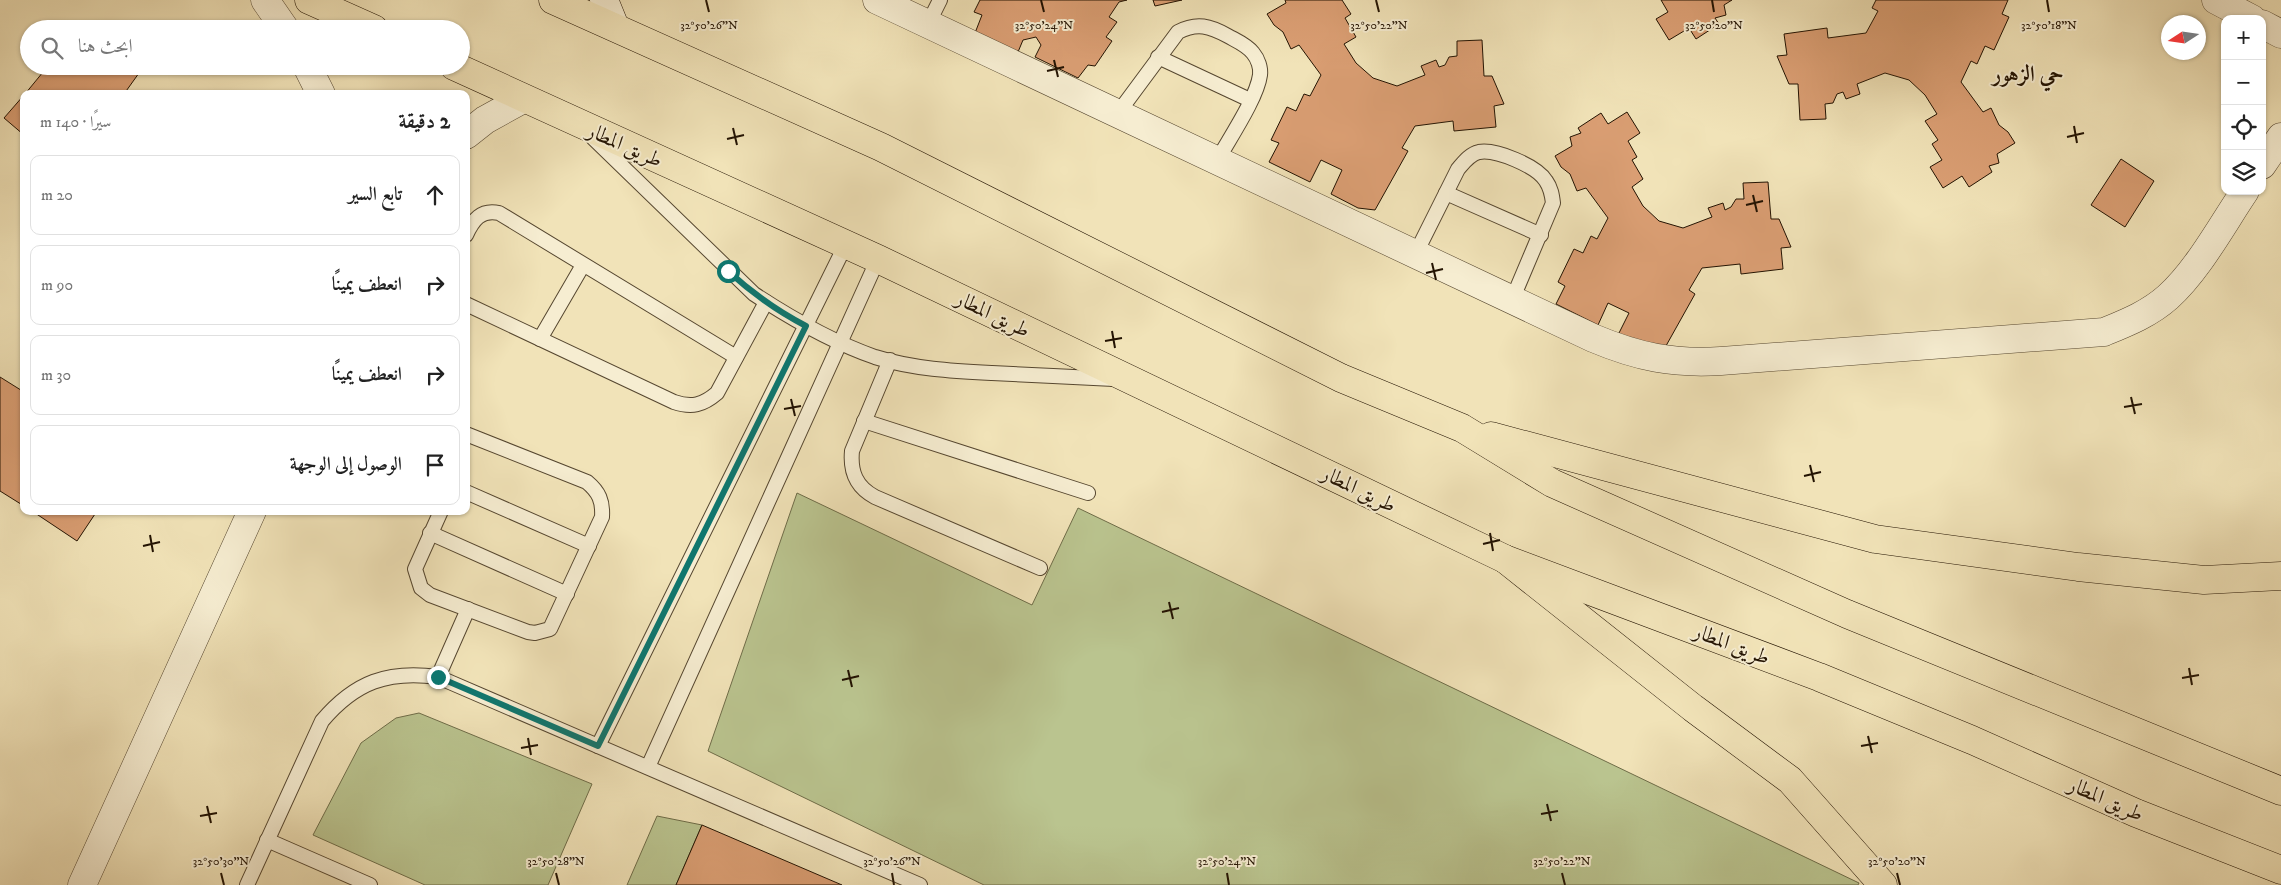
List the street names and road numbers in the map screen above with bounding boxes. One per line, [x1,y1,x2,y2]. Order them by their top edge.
street label: طريق المطار [581,117,666,174]
street label: طريق المطار [949,285,1034,344]
street label: طريق المطار [1315,460,1400,519]
street label: طريق المطار [1688,618,1773,671]
street label: طريق المطار [2062,771,2147,828]

